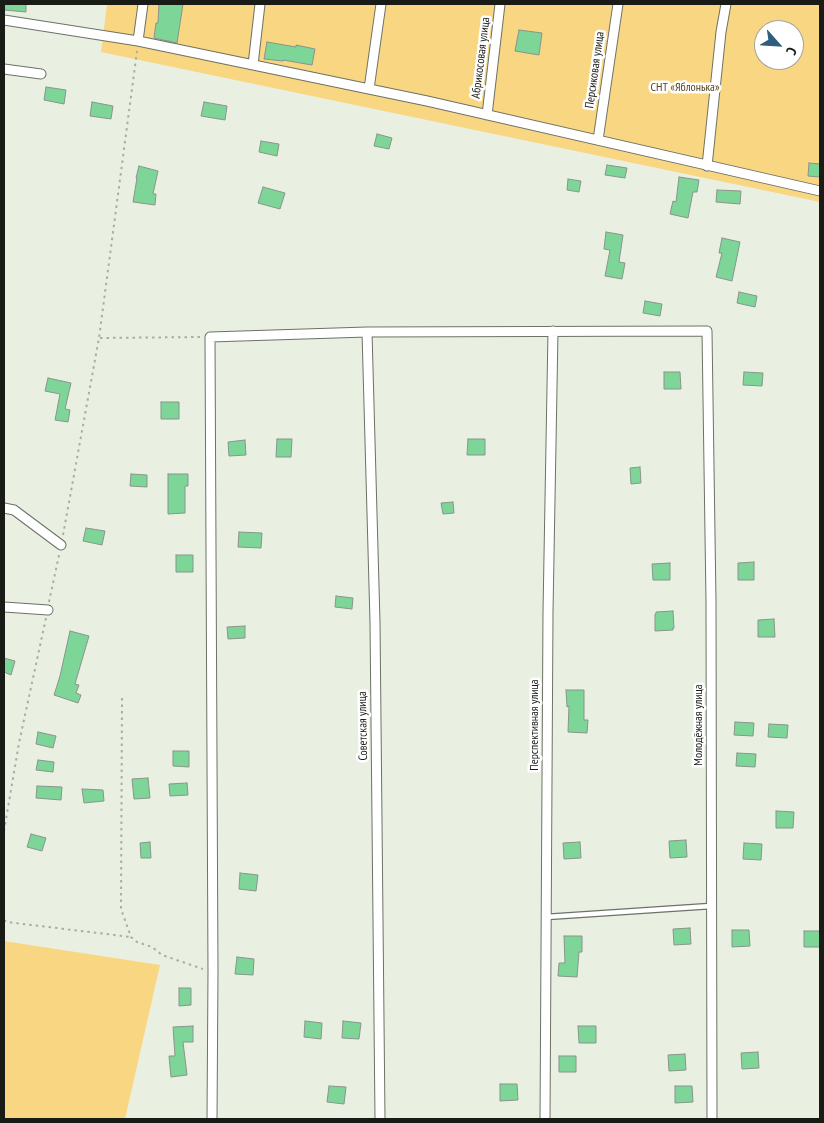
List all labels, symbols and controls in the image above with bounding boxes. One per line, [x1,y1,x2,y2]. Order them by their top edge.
street label: Абрикосовая улица [469,17,493,99]
north arrow [754,20,804,70]
street label: Персиковая улица [582,31,608,109]
text: С [782,44,801,58]
park label: СНТ «Яблонька» [650,81,720,95]
street label: Перспективная улица [528,679,542,771]
street label: Молодёжная улица [692,684,706,766]
street label: Советская улица [355,691,371,761]

